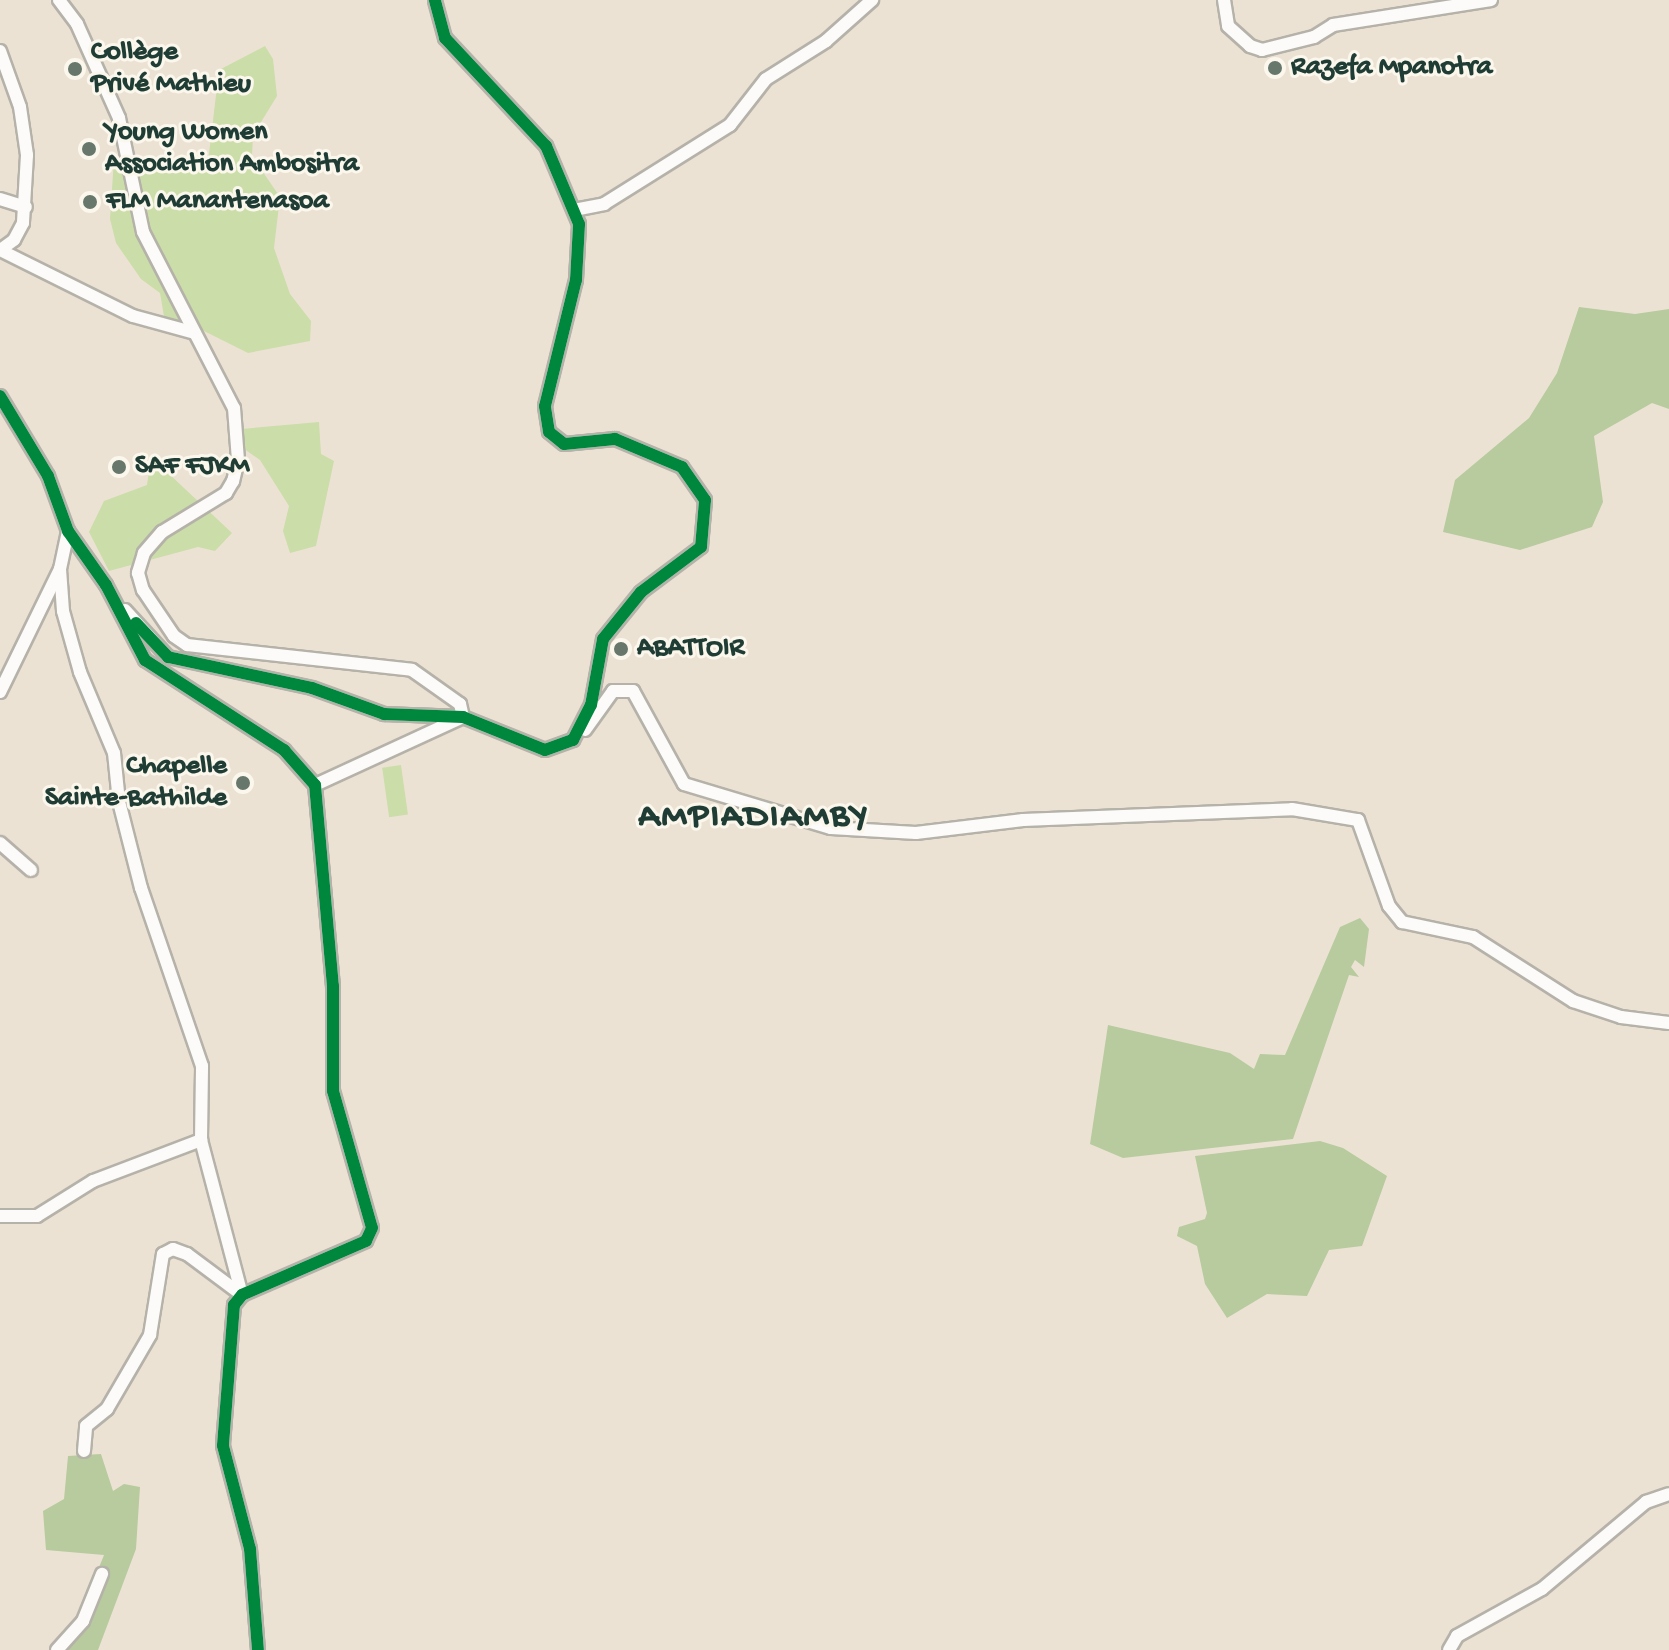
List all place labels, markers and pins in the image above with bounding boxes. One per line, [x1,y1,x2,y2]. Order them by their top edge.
place label: Collège Privé Mathieu [91,36,251,102]
place label: Razefa Mpanotra [1291,51,1492,85]
marker: Razefa Mpanotra [1266,59,1284,77]
marker: Collège Privé Mathieu [66,60,84,78]
place label: Young Women Association Ambositra [105,116,359,182]
marker: Young Women Association Ambositra [80,140,98,158]
place label: FLM Manantenasoa [106,185,329,219]
marker: FLM Manantenasoa [81,193,99,211]
place label: SAF FJKM [135,450,250,484]
marker: SAF FJKM [110,458,128,476]
place label: ABATTOIR [637,632,744,666]
marker: ABATTOIR [612,640,630,658]
place label: Chapelle Sainte-Bathilde [45,750,227,816]
marker: Chapelle Sainte-Bathilde [234,774,252,792]

